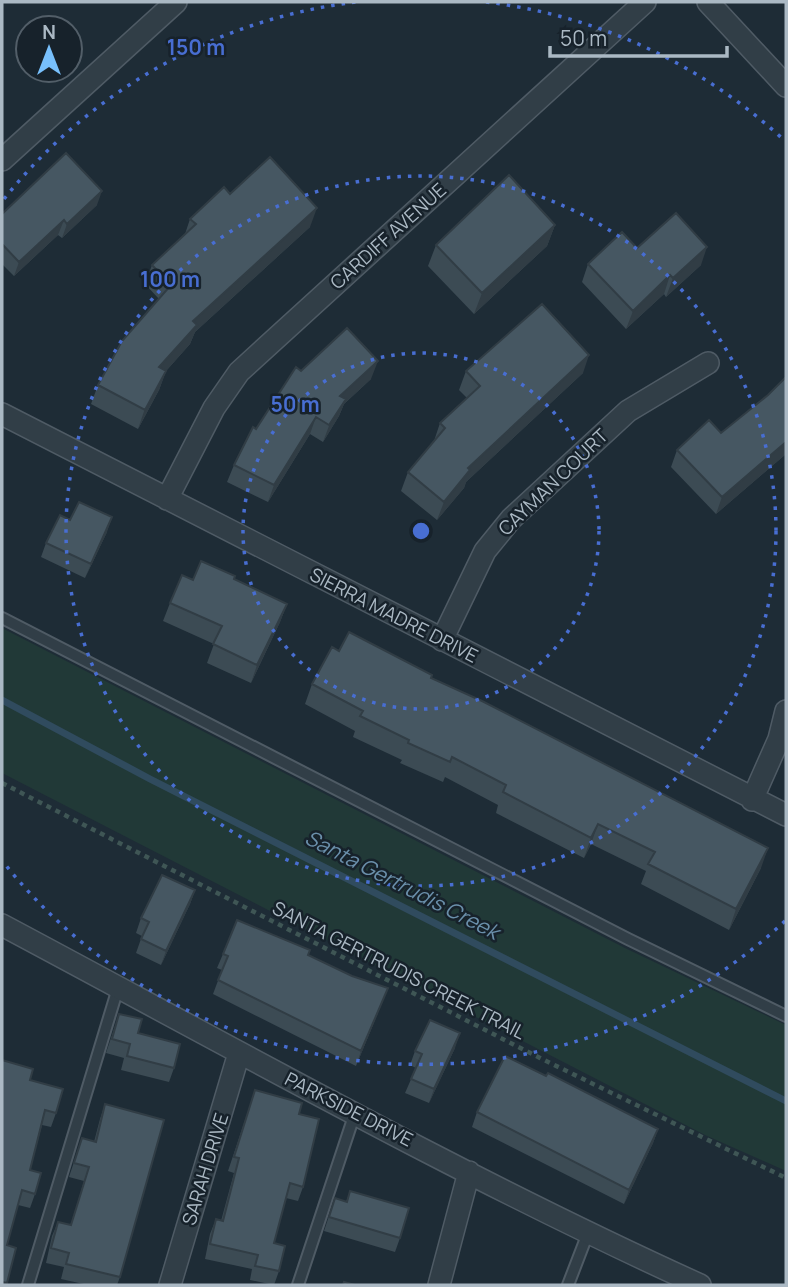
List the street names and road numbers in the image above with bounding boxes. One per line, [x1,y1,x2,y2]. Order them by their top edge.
street label: CARDIFF AVENUE [324,177,452,295]
street label: CAYMAN COURT [492,422,614,541]
street label: SIERRA MADRE DRIVE [305,561,483,669]
street label: SANTA GERTRUDIS CREEK TRAIL [268,895,530,1045]
street label: PARKSIDE DRIVE [281,1066,417,1152]
street label: SARAH DRIVE [176,1110,234,1228]

